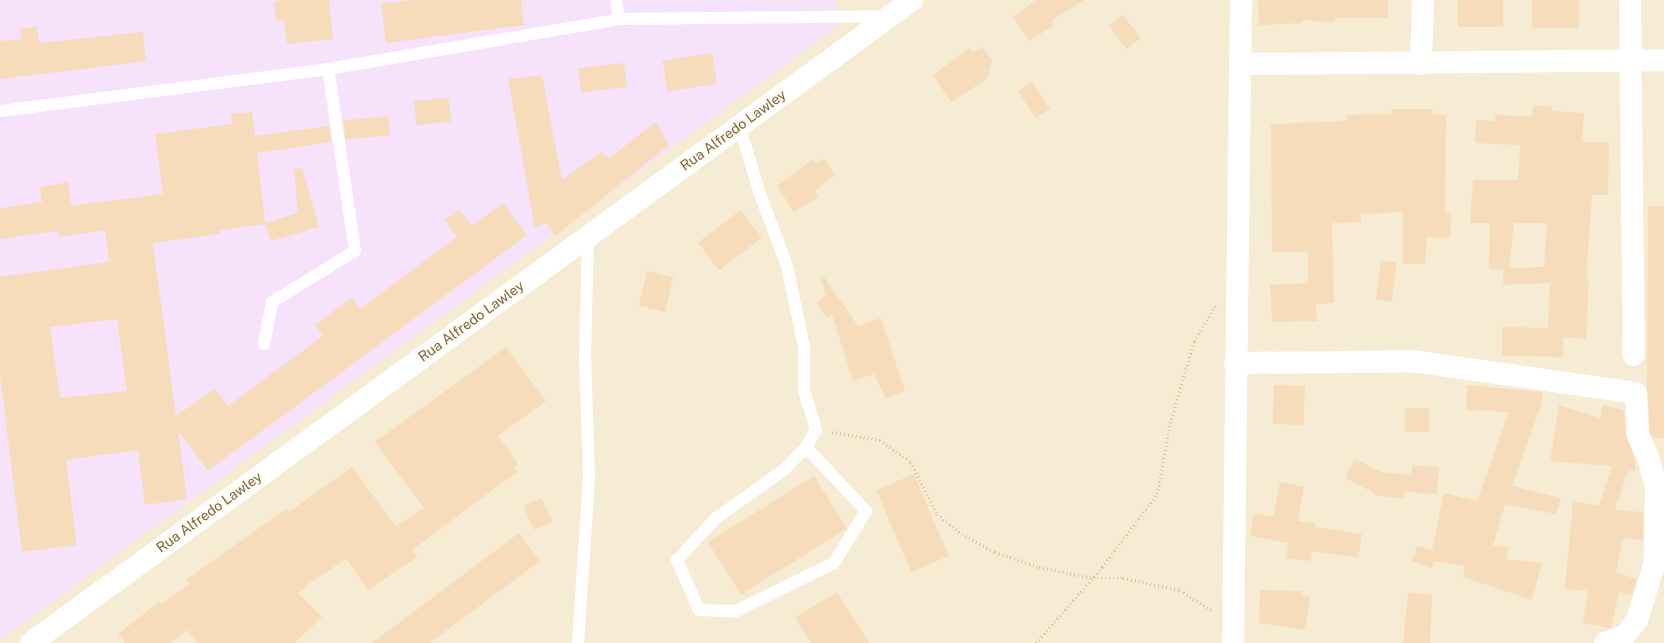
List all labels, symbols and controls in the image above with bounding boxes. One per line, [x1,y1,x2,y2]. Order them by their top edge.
street label: Rua Alfredo Lawley [677,86,789,174]
street label: Rua Alfredo Lawley [415,277,527,365]
street label: Rua Alfredo Lawley [153,468,265,556]

